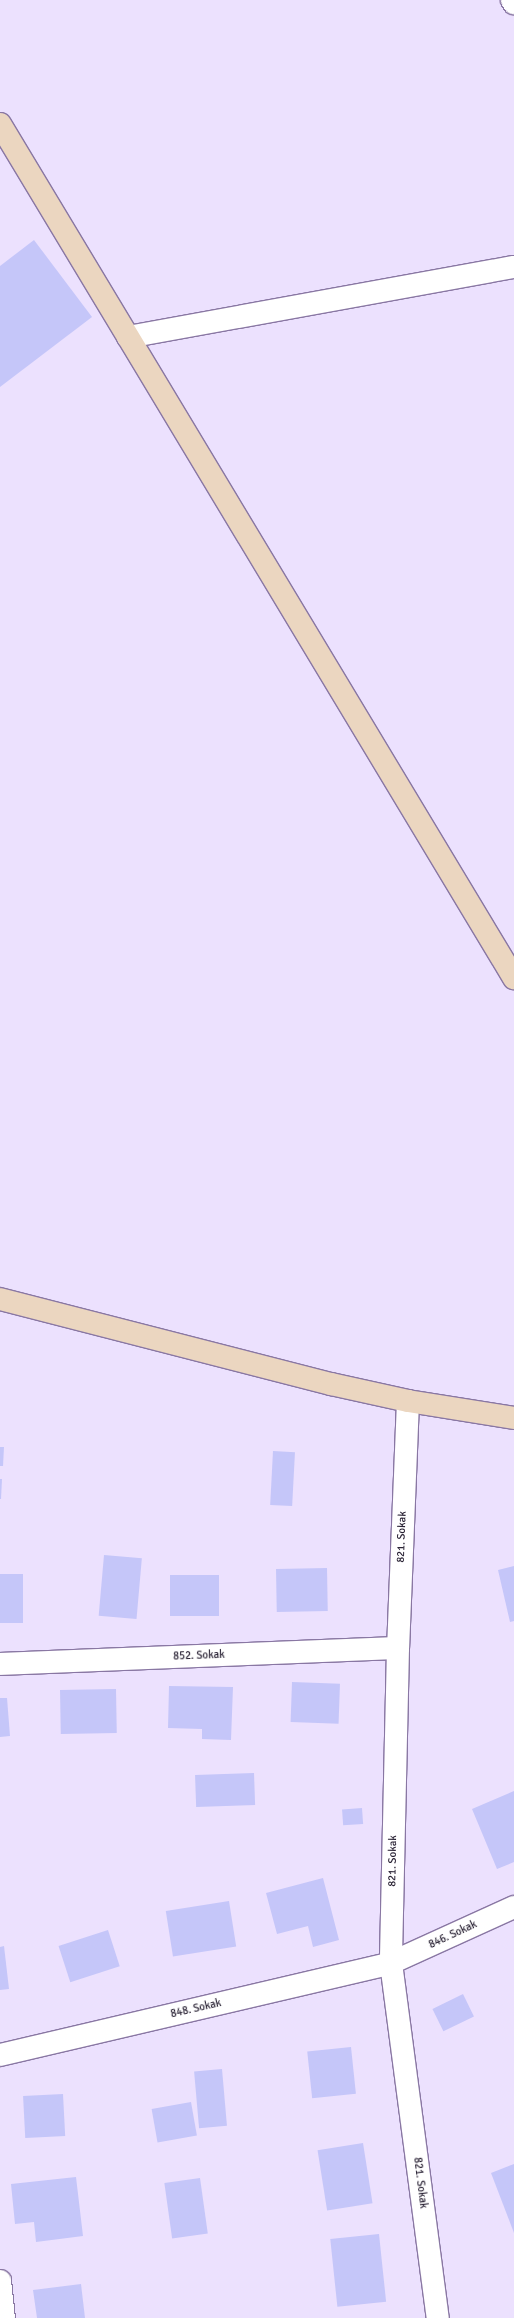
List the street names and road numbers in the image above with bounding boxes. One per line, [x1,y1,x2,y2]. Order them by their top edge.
street label: 821. Sokak [395,1511,409,1563]
street label: 852. Sokak [173,1649,225,1663]
street label: 821. Sokak [386,1835,400,1887]
street label: 846. Sokak [427,1918,479,1952]
street label: 848. Sokak [169,1997,223,2021]
street label: 821. Sokak [410,2157,430,2209]

